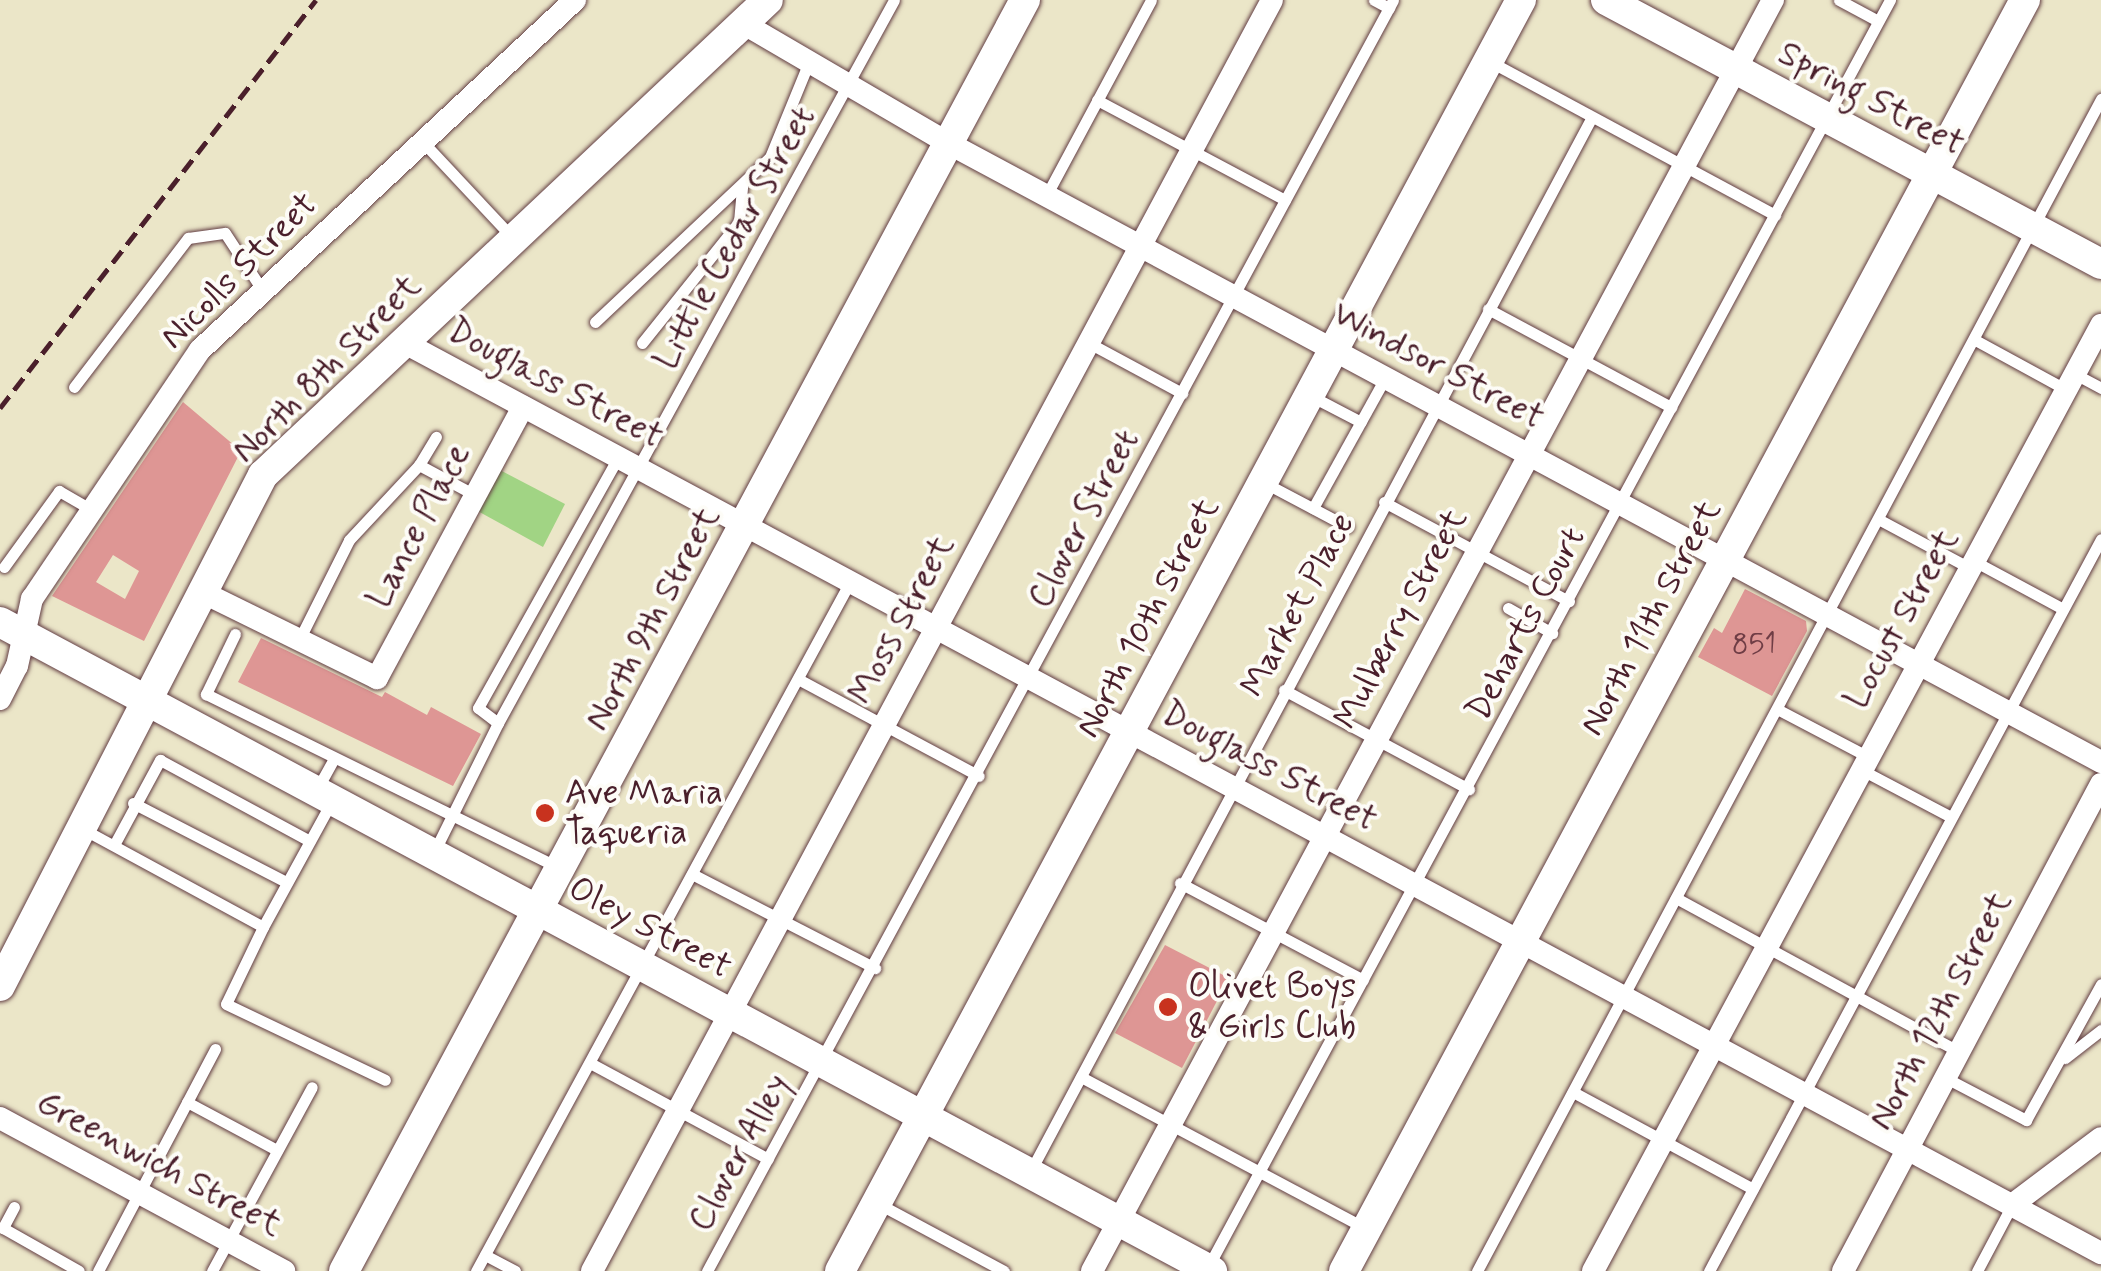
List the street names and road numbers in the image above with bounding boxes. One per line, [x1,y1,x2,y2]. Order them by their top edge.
street label: Spring Street [1772,33,1970,165]
street label: Little Cedar Street [643,95,827,381]
street label: Nicolls Street [153,185,325,357]
street label: North 8th Street [224,266,430,472]
street label: Windsor Street [1326,293,1550,439]
street label: Douglass Street [441,310,669,458]
street label: Clover Street [1018,420,1150,618]
street label: Lance Place [359,439,479,613]
street label: North 10th Street [1067,491,1229,745]
street label: North 11th Street [1571,493,1731,743]
street label: North 9th Street [576,500,730,738]
street label: Mulberry Street [1325,501,1477,737]
street label: Market Place [1232,505,1364,705]
street label: Deharts Court [1456,517,1596,731]
street label: Locust Street [1835,522,1969,716]
street label: Moss Street [840,529,964,711]
street label: Douglass Street [1155,693,1383,841]
street label: Oley Street [562,868,738,988]
street label: North 12th Street [1861,885,2021,1137]
street label: Clover Alley [679,1066,801,1240]
street label: Greenwich Street [29,1082,289,1246]

